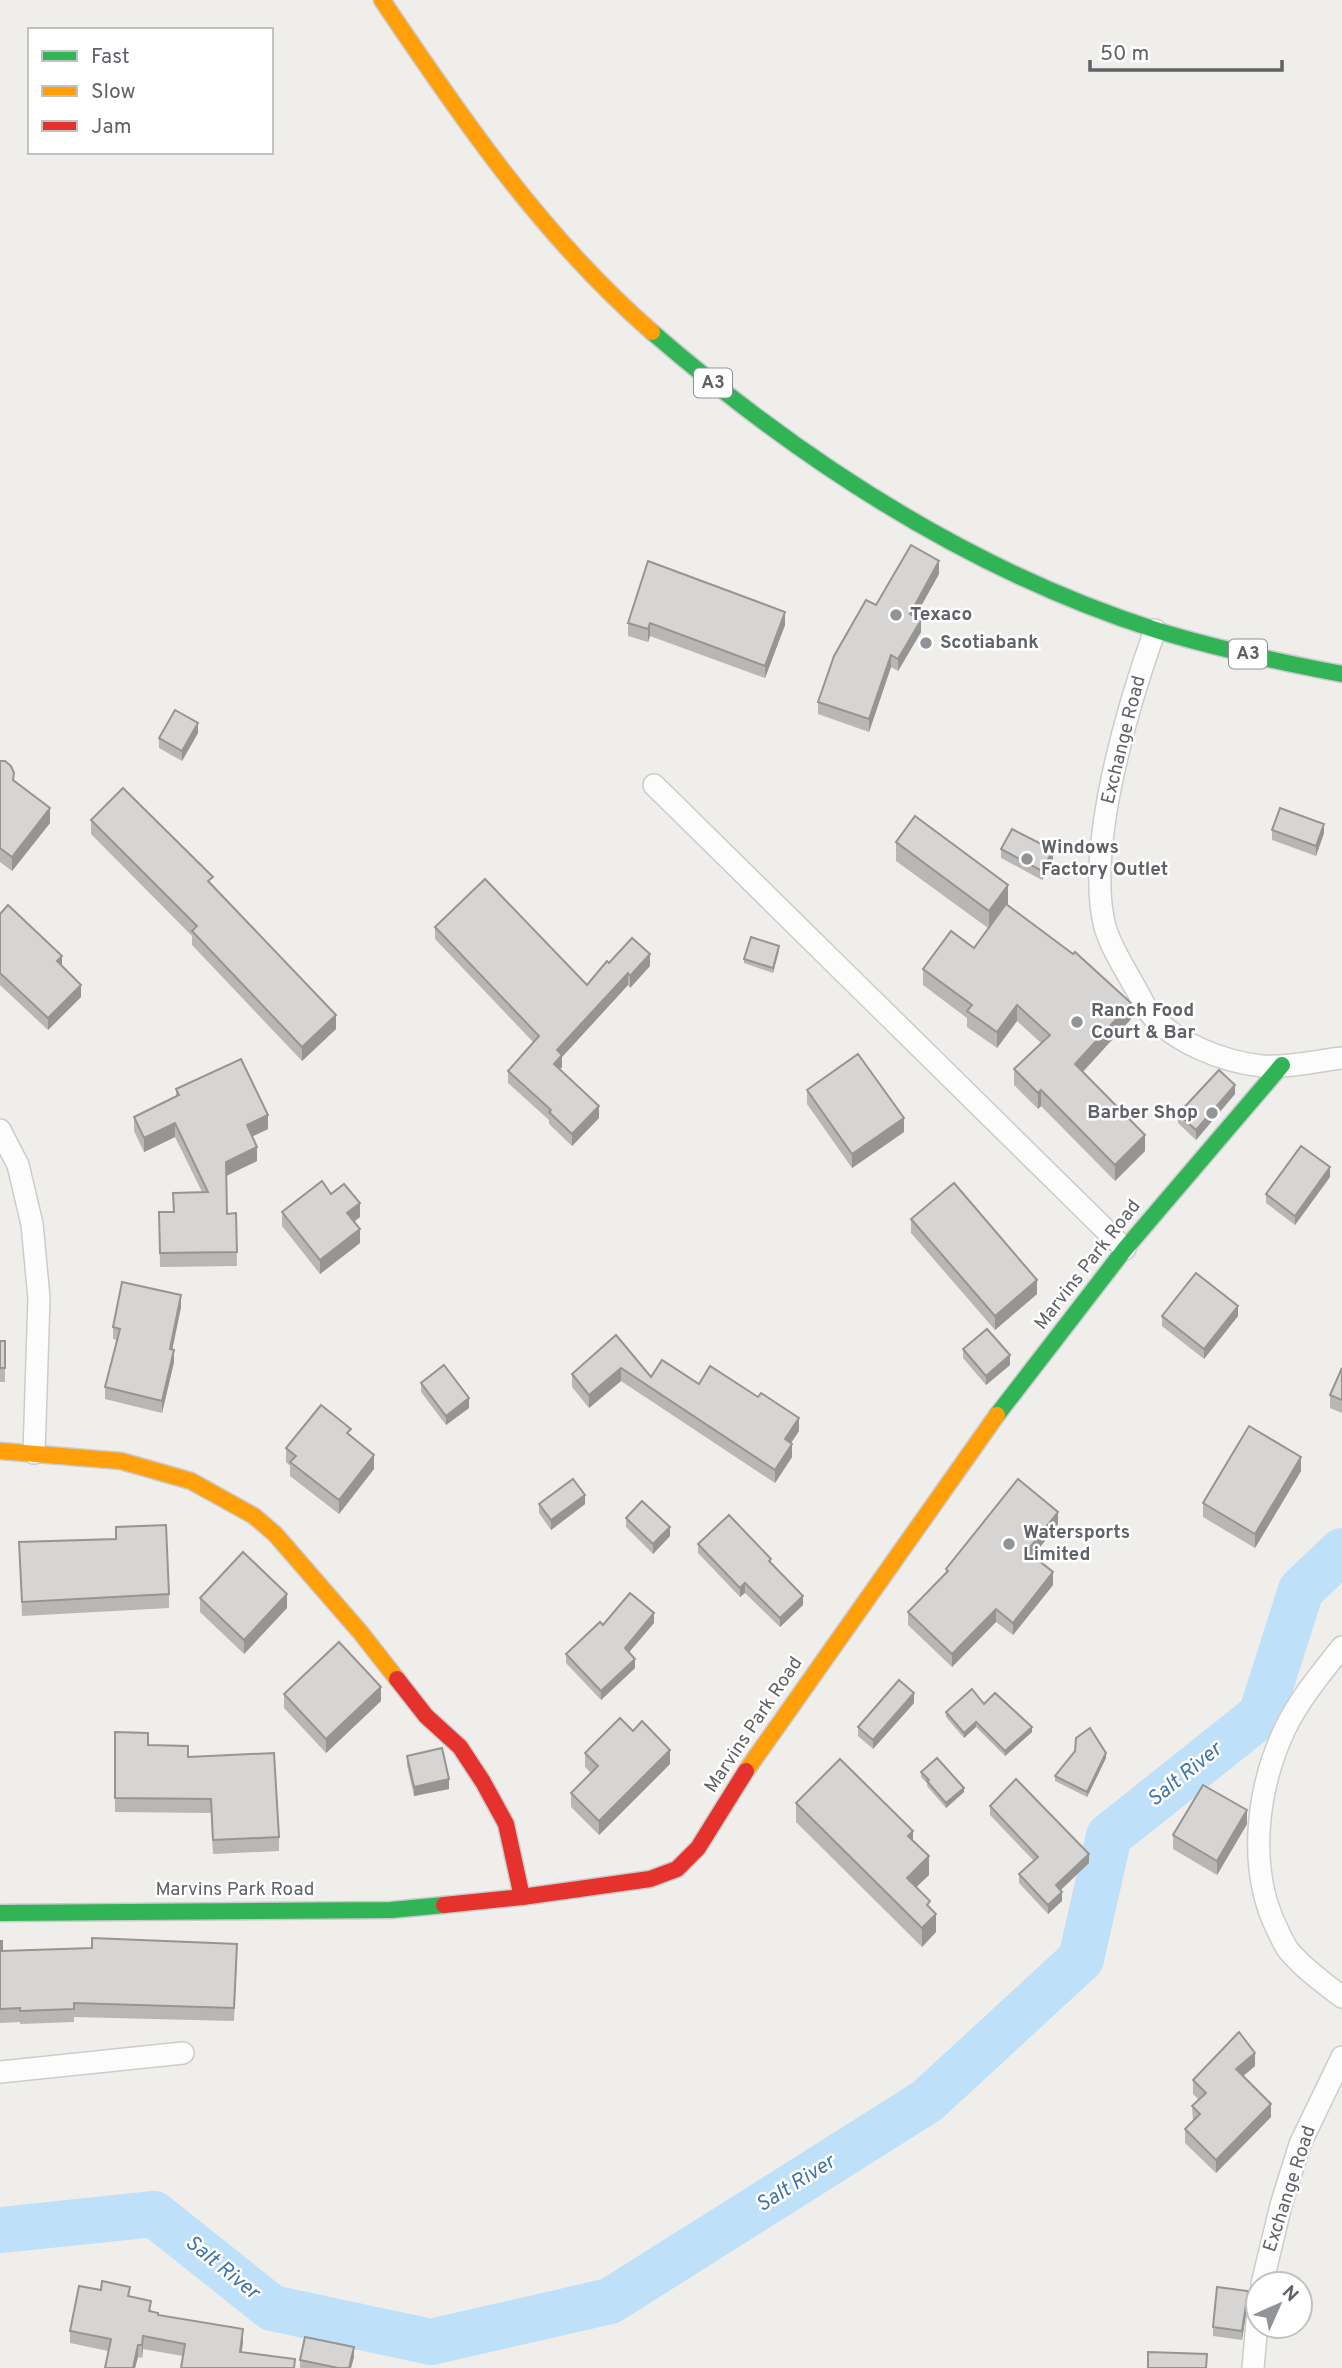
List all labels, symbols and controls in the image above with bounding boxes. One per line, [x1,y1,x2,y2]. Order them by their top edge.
legend [28,28,273,154]
scale bar [1090,28,1282,72]
text: 50 m [1100,41,1149,68]
text: Fast [91,44,130,71]
text: Slow [91,79,136,106]
text: Jam [91,114,132,141]
road number: A3 [694,368,732,398]
place label: Texaco [910,603,972,627]
marker: Texaco [888,607,904,623]
place label: Scotiabank [940,631,1039,655]
marker: Scotiabank [918,635,934,651]
road number: A3 [1229,640,1267,668]
street label: Exchange Road [1096,673,1152,807]
place label: Windows Factory Outlet [1041,836,1168,882]
marker: Windows Factory Outlet [1019,851,1035,867]
place label: Ranch Food Court & Bar [1091,999,1196,1045]
marker: Ranch Food Court & Bar [1069,1014,1085,1030]
place label: Barber Shop [1087,1101,1198,1125]
marker: Barber Shop [1204,1105,1220,1121]
street label: Marvins Park Road [1030,1195,1146,1335]
place label: Watersports Limited [1023,1521,1130,1567]
marker: Watersports Limited [1001,1536,1017,1552]
street label: Marvins Park Road [700,1652,808,1798]
water label: Salt River [1142,1736,1229,1813]
street label: Marvins Park Road [156,1878,314,1902]
street label: Exchange Road [1258,2123,1322,2255]
water label: Salt River [751,2148,842,2219]
water label: Salt River [179,2230,266,2307]
north arrow [1244,2270,1314,2340]
text: N [1276,2281,1303,2308]

